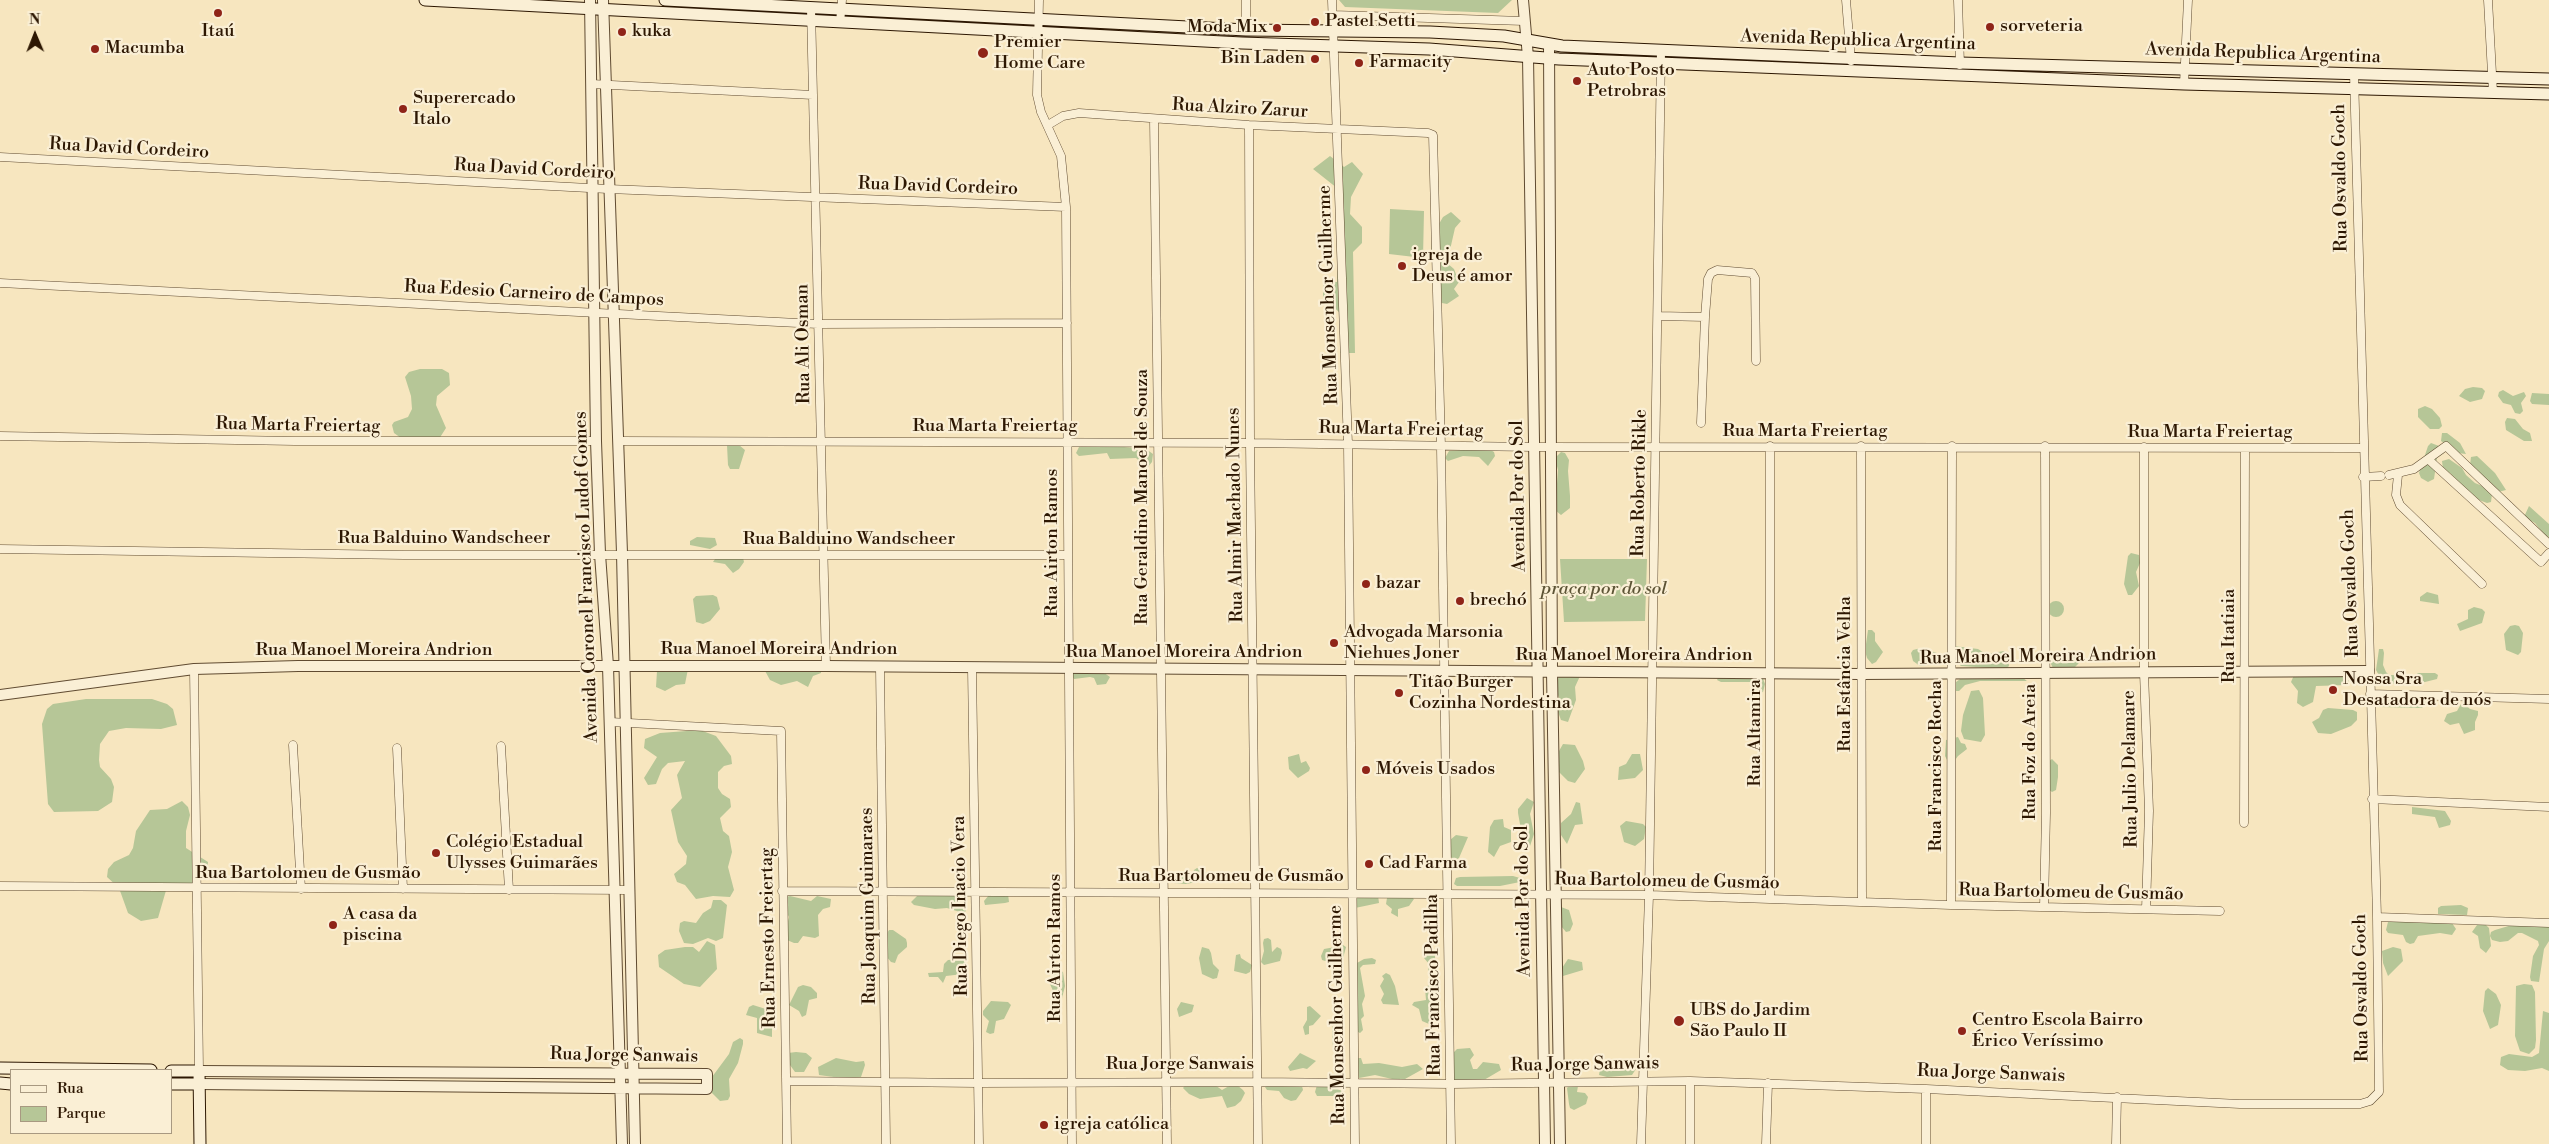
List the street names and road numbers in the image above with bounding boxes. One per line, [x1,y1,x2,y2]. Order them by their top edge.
street label: Avenida Republica Argentina [1740,26,1976,56]
street label: Avenida Republica Argentina [2145,39,2381,69]
street label: Rua Alziro Zarur [1171,95,1309,123]
street label: Rua Osvaldo Goch [2329,104,2353,252]
street label: Rua David Cordeiro [48,134,210,164]
street label: Rua David Cordeiro [453,155,615,185]
street label: Rua David Cordeiro [858,173,1018,201]
street label: Rua Monsenhor Guilherme [1314,185,1344,405]
street label: Rua Edesio Carneiro de Campos [404,276,664,312]
street label: Rua Ali Osman [792,284,816,404]
street label: Rua Geraldino Manoel de Souza [1132,369,1154,625]
street label: Rua Almir Machado Nunes [1223,407,1249,623]
street label: Rua Roberto Rikle [1628,409,1652,557]
street label: Avenida Coronel Francisco Ludof Gomes [570,411,604,743]
street label: Rua Marta Freiertag [215,414,381,438]
street label: Rua Marta Freiertag [912,416,1078,438]
street label: Rua Marta Freiertag [1318,418,1484,442]
street label: Avenida Por do Sol [1507,420,1531,572]
street label: Rua Marta Freiertag [1722,421,1888,443]
street label: Rua Marta Freiertag [2127,422,2293,444]
street label: Rua Airton Ramos [1042,469,1064,617]
street label: Rua Osvaldo Goch [2338,509,2364,657]
street label: Rua Balduino Wandscheer [338,528,550,550]
street label: Rua Balduino Wandscheer [743,529,955,551]
street label: Rua Itatiaia [2219,589,2241,683]
street label: Rua Estância Velha [1835,596,1857,752]
street label: Rua Manoel Moreira Andrion [661,639,897,661]
street label: Rua Manoel Moreira Andrion [256,640,492,662]
street label: Rua Manoel Moreira Andrion [1066,642,1302,664]
street label: Rua Manoel Moreira Andrion [1919,644,2157,670]
street label: Rua Manoel Moreira Andrion [1516,645,1752,667]
street label: Rua Altamira [1745,679,1767,787]
street label: Rua Francisco Rocha [1926,680,1948,852]
street label: Rua Foz do Areia [2020,684,2042,820]
street label: Rua Julio Delamare [2119,690,2143,848]
street label: Rua Joaquim Guimaraes [856,807,882,1005]
street label: Rua Diego Inacio Vera [949,816,973,996]
street label: Avenida Por do Sol [1512,825,1536,977]
street label: Rua Ernesto Freiertag [757,848,781,1028]
street label: Rua Bartolomeu de Gusmão [195,863,421,885]
street label: Rua Bartolomeu de Gusmão [1118,866,1344,888]
street label: Rua Bartolomeu de Gusmão [1554,869,1780,895]
street label: Rua Airton Ramos [1045,874,1067,1022]
street label: Rua Bartolomeu de Gusmão [1958,880,2184,906]
street label: Rua Francisco Padilha [1422,894,1446,1076]
street label: Rua Monsenhor Guilherme [1325,905,1351,1125]
street label: Rua Osvaldo Goch [2350,914,2374,1062]
street label: Rua Jorge Sanwais [550,1044,698,1068]
street label: Rua Jorge Sanwais [1511,1053,1659,1077]
street label: Rua Jorge Sanwais [1106,1054,1254,1076]
street label: Rua Jorge Sanwais [1916,1061,2066,1087]

